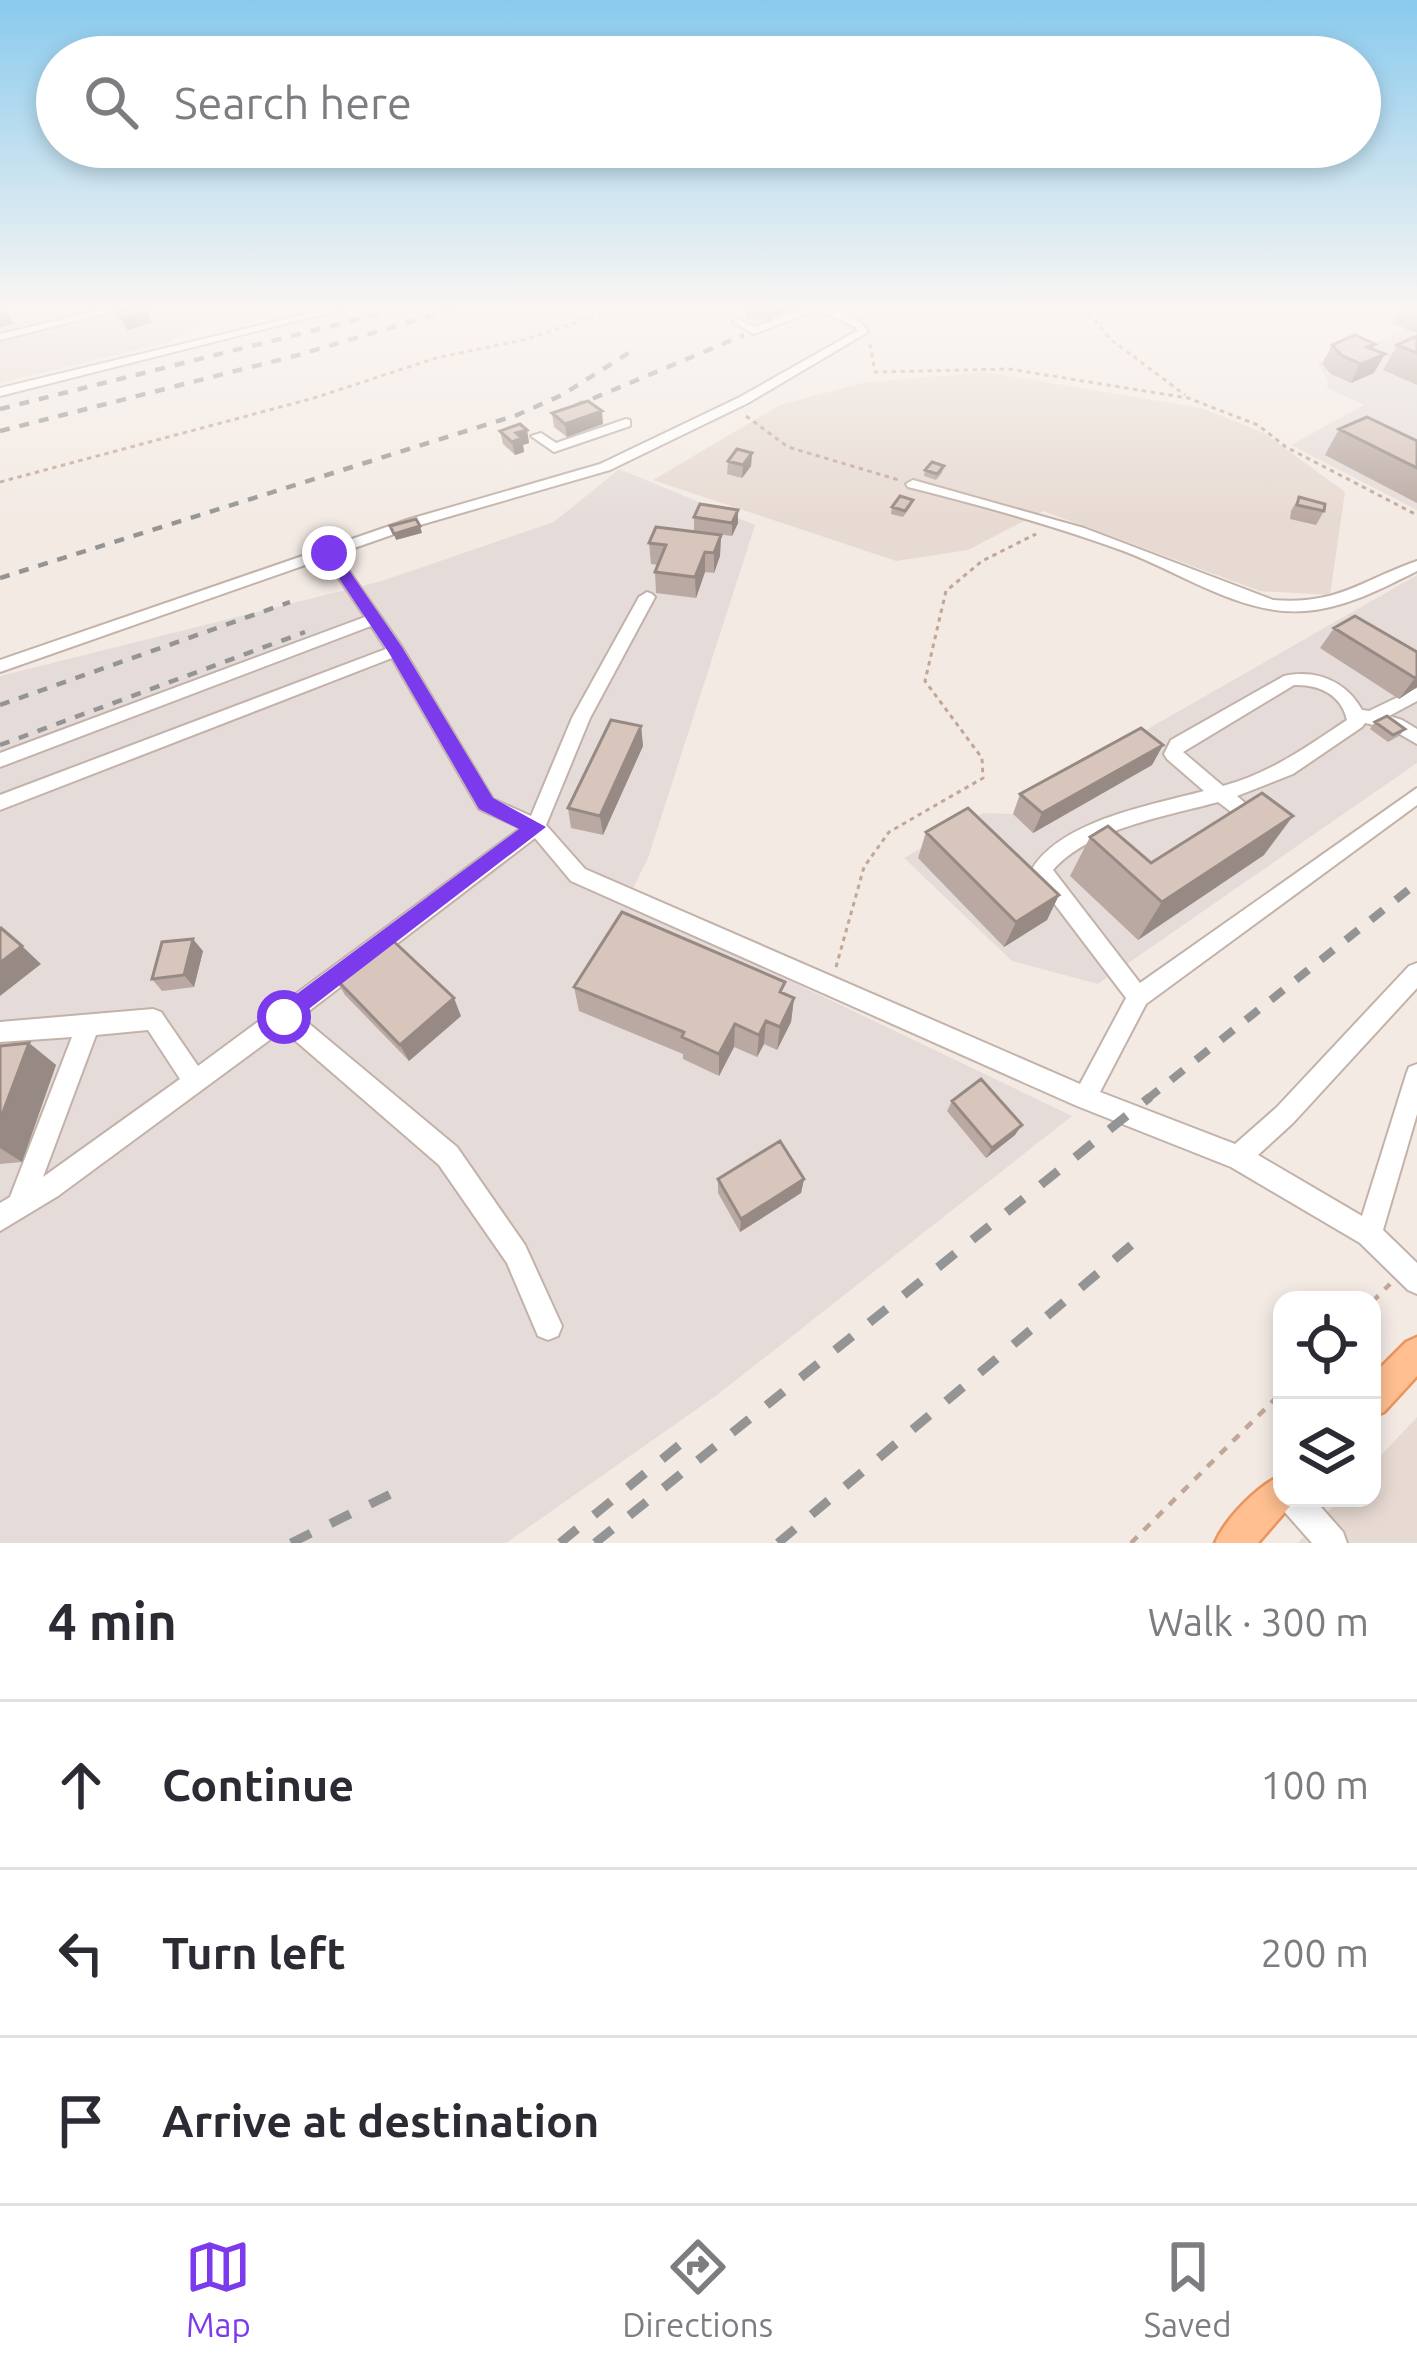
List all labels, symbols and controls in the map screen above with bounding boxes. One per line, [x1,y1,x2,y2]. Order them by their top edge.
search box [36,36,1381,168]
icon: search [78,69,144,135]
text: Search here [174,77,412,128]
route end [302,526,356,580]
route start [257,990,311,1044]
map controls [1273,1291,1381,1507]
button: locate [1273,1291,1381,1399]
button: layers [1273,1399,1381,1507]
text: 4 min [48,1592,177,1650]
text: Walk · 300 m [1148,1600,1369,1643]
icon: ahead [48,1752,114,1818]
text: Continue [162,1759,354,1810]
text: 100 m [1260,1763,1369,1806]
icon: left [48,1920,114,1986]
text: Turn left [162,1927,346,1978]
text: 200 m [1260,1931,1369,1974]
icon: arrive [48,2088,114,2154]
text: Arrive at destination [162,2095,599,2146]
tab: Map [185,2234,251,2343]
tab: Directions [622,2234,773,2343]
tab: Saved [1144,2234,1232,2343]

